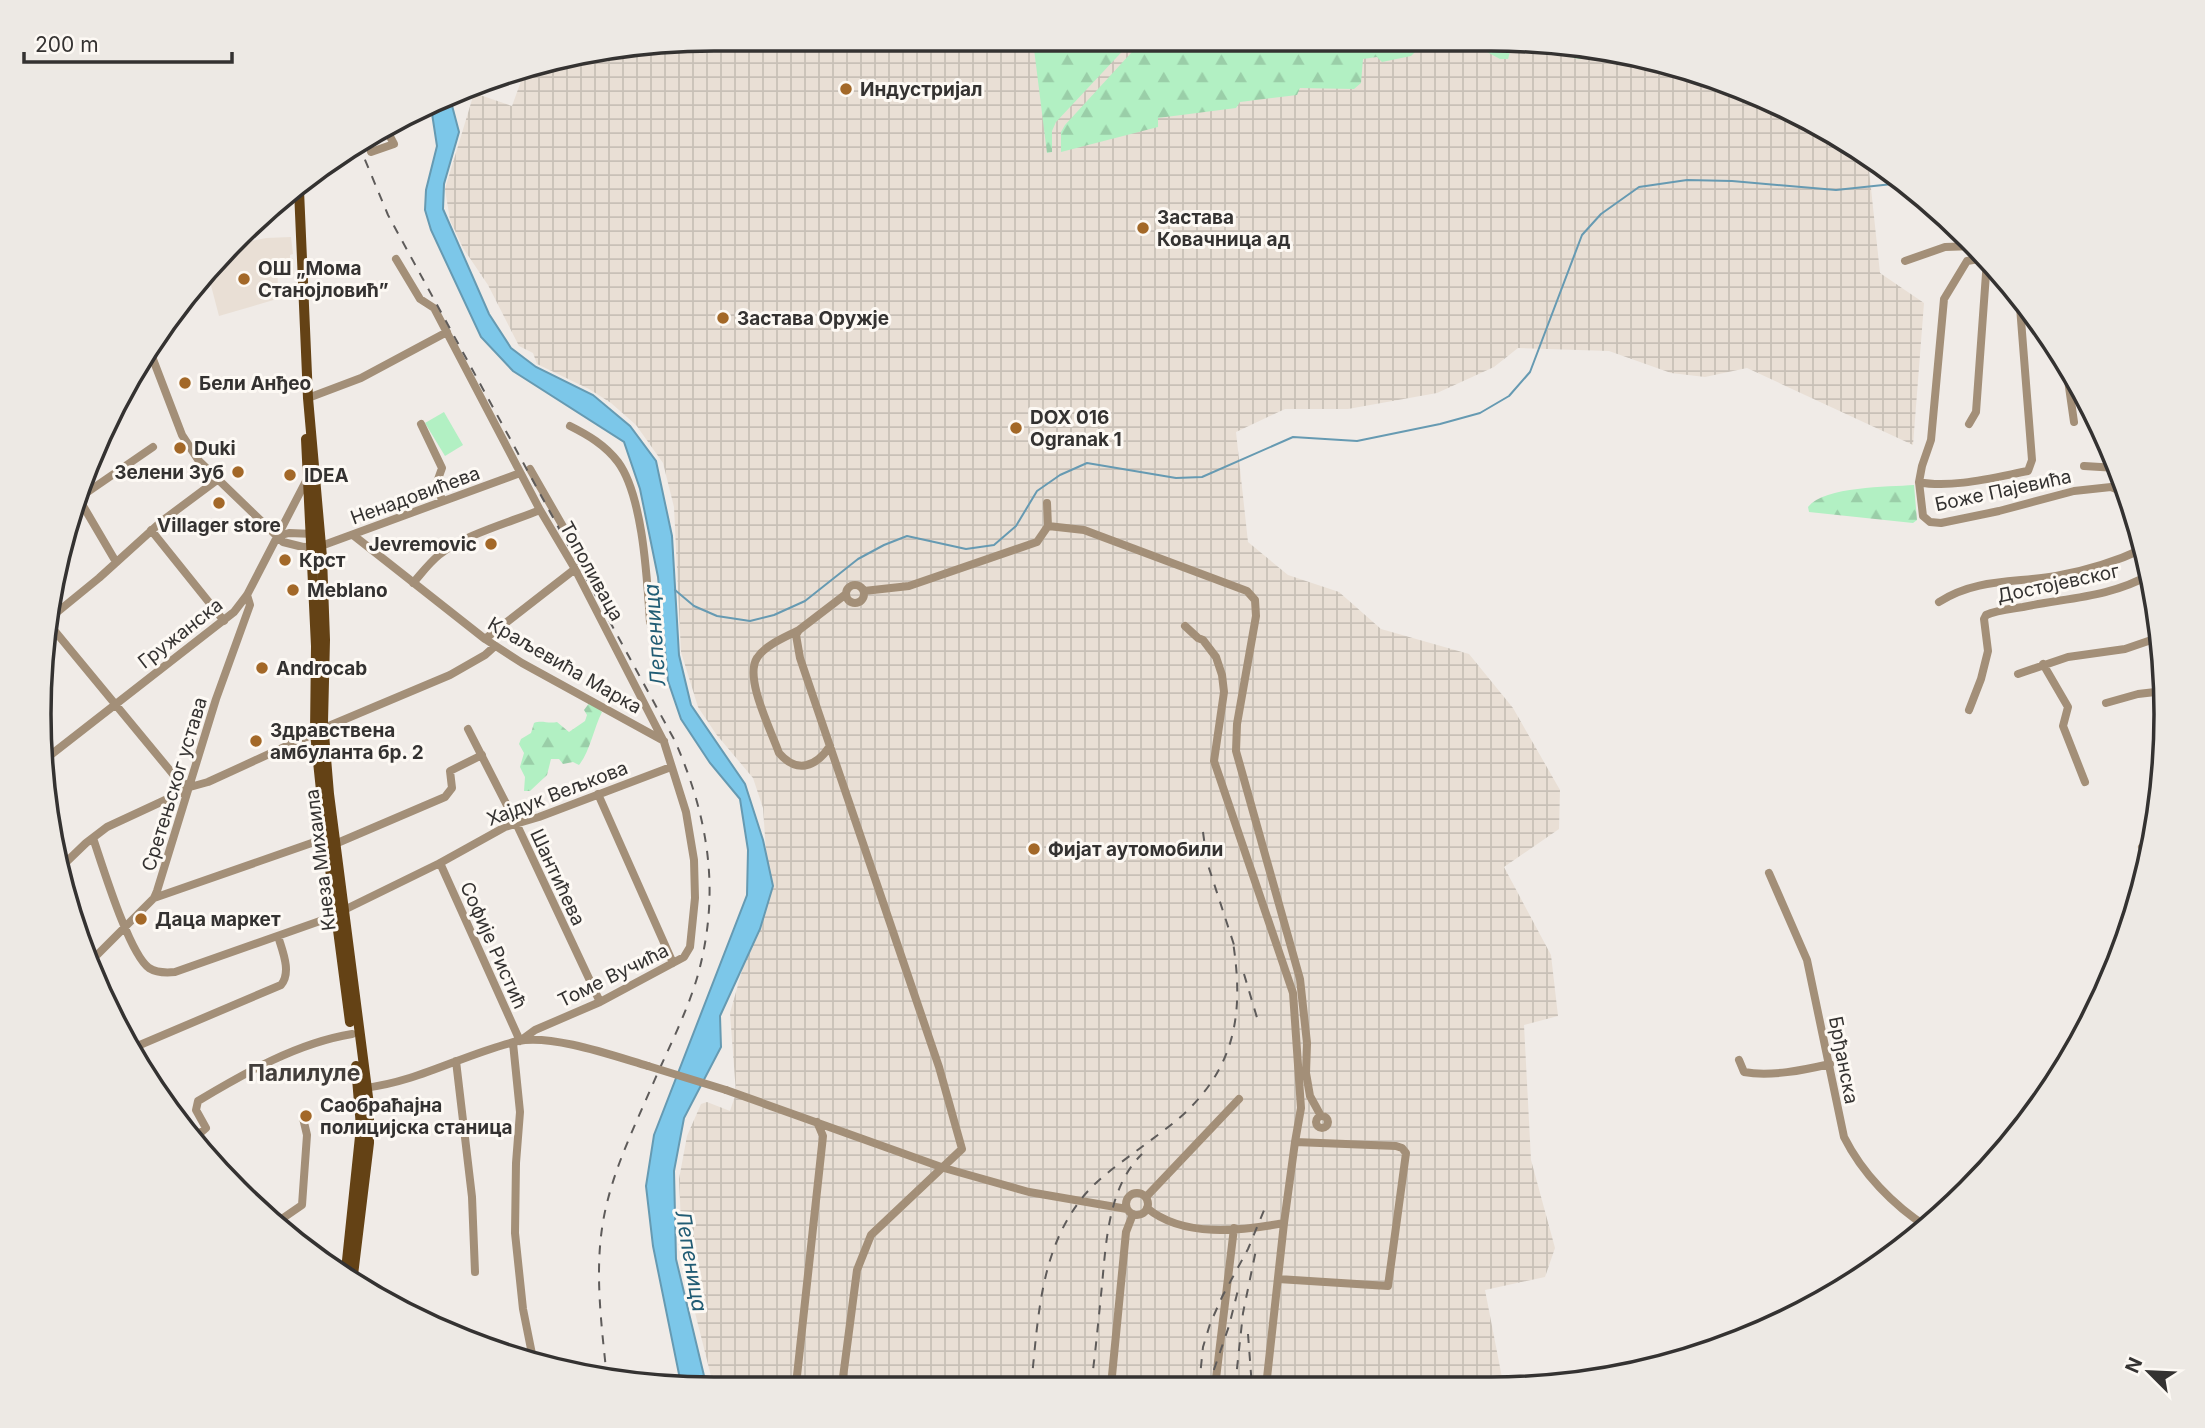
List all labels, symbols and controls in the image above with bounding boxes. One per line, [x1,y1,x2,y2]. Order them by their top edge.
scale bar [24,21,233,65]
text: 200 m [35,32,99,57]
place label: Индустријал [860,78,983,101]
marker: Индустријал [838,81,854,97]
place label: Застава Ковачница ад [1157,206,1291,251]
marker: Застава Ковачница ад [1135,220,1151,236]
place label: ОШ „Мома Станојловић” [258,257,389,302]
marker: ОШ „Мома Станојловић” [236,271,252,287]
place label: Застава Оружје [737,307,889,330]
marker: Застава Оружје [715,310,731,326]
place label: Бели Анђео [199,372,311,395]
marker: Бели Анђео [177,375,193,391]
place label: DOX 016 Ogranak 1 [1030,406,1122,451]
marker: DOX 016 Ogranak 1 [1008,420,1024,436]
place label: Duki [194,437,236,460]
marker: Duki [172,440,188,456]
place label: Зелени Зуб [114,461,224,484]
street label: Ненадовићева [347,461,483,530]
marker: Зелени Зуб [230,464,246,480]
place label: IDEA [304,464,349,487]
street label: Боже Пајевића [1933,465,2073,516]
marker: IDEA [282,467,298,483]
marker: Villager store [211,495,227,511]
place label: Villager store [157,514,281,537]
street label: Тополиваца [555,517,628,625]
place label: Jevremovic [369,533,477,556]
marker: Jevremovic [483,536,499,552]
place label: Крст [299,549,346,572]
marker: Крст [277,552,293,568]
street label: Достојевског [1995,559,2121,608]
place label: Meblano [307,579,388,602]
marker: Meblano [285,582,301,598]
water label: Лепеница [638,583,671,687]
street label: Гружанска [133,593,227,674]
street label: Краљевића Марка [484,612,646,719]
place label: Androcab [276,657,367,680]
marker: Androcab [254,660,270,676]
street label: Сретењског устава [137,694,212,874]
place label: Здравствена амбуланта бр. 2 [270,719,424,764]
marker: Здравствена амбуланта бр. 2 [248,733,264,749]
street label: Хајдук Вељкова [483,756,631,831]
street label: Кнеза Михаила [300,788,341,932]
street label: Шантићева [525,825,590,929]
place label: Фијат аутомобили [1048,838,1223,861]
marker: Фијат аутомобили [1026,841,1042,857]
street label: Софије Ристић [455,878,532,1012]
place label: Даца маркет [155,908,281,931]
marker: Даца маркет [133,911,149,927]
street label: Томе Вучића [554,939,672,1012]
street label: Брђанска [1824,1014,1863,1106]
district label: Палилуле [248,1059,360,1087]
place label: Саобраћајна полицијска станица [320,1094,513,1139]
marker: Саобраћајна полицијска станица [298,1108,314,1124]
water label: Лепеница [670,1208,713,1314]
north arrow [2114,1337,2184,1407]
text: N [2120,1354,2147,1377]

